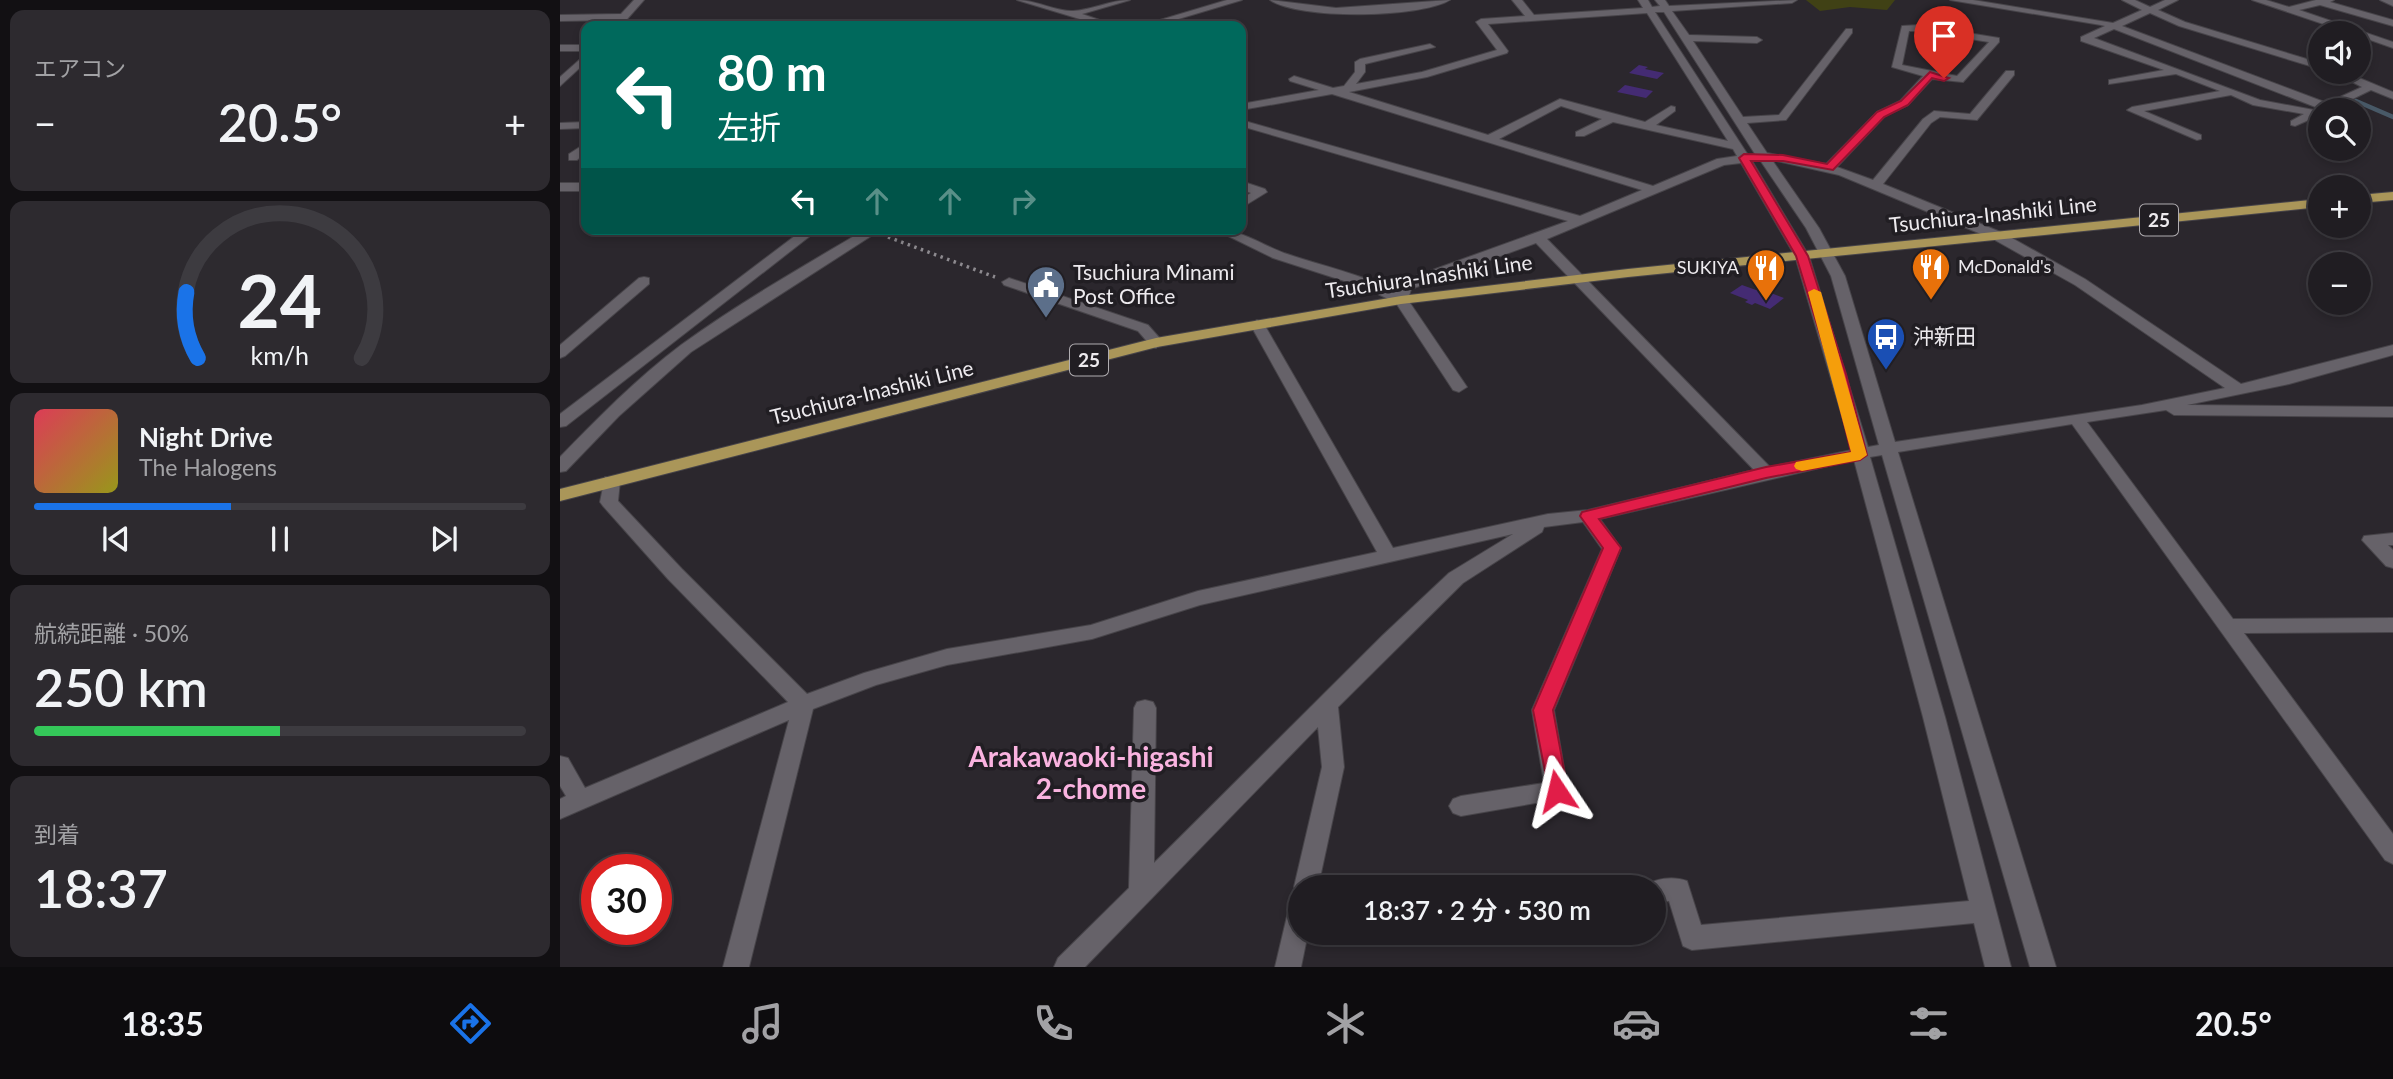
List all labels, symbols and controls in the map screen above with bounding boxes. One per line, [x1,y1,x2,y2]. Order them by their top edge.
pin [1914,6,1974,78]
icon: arrive [1925,17,1963,55]
map controls [2308,21,2371,315]
button: sound [2308,21,2371,84]
text: 80 m [717,43,827,101]
icon: left [602,49,693,140]
text: エアコン [34,54,126,82]
text: 20.5° [218,91,342,153]
button: search [2308,98,2371,161]
text: − [34,100,56,146]
text: + [504,100,526,146]
text: 左折 [717,107,781,146]
button: + [2308,175,2371,238]
icon: left [785,182,823,220]
icon: ahead [858,182,896,220]
icon: ahead [931,182,969,220]
icon: right [1004,182,1042,220]
street label: Tsuchiura-Inashiki Line [1888,190,2098,237]
road number: 25 [2140,204,2178,235]
restaurant icon: McDonald's [1910,246,1952,301]
restaurant icon: SUKIYA [1745,247,1787,302]
street label: Tsuchiura-Inashiki Line [1324,249,1534,302]
button: − [2308,252,2371,315]
place label: McDonald's [1958,255,2052,277]
place label: SUKIYA [1677,256,1740,278]
text: 24 [238,257,322,345]
place label: Tsuchiura Minami Post Office [1073,259,1234,308]
public building icon: Tsuchiura Minami Post Office [1025,264,1067,319]
bus stop icon: 沖新田 [1865,316,1907,371]
place label: 沖新田 [1913,323,1976,348]
text: km/h [251,340,309,370]
road number: 25 [1070,344,1108,376]
street label: Tsuchiura-Inashiki Line [767,354,976,429]
text: Night Drive [139,421,273,453]
text: The Halogens [139,453,277,481]
icon: previous [97,520,135,558]
icon: pause [261,520,299,558]
icon: next [425,520,463,558]
text: 航続距離 · 50% [34,619,189,647]
text: 250 km [34,656,208,718]
district label: Arakawaoki-higashi 2-chome [967,739,1214,805]
position arrow [1520,754,1594,828]
text: 到着 [34,820,80,848]
speed limit sign: 30 [581,854,672,945]
text: 18:37 [34,857,168,919]
text: 18:37 · 2 分 · 530 m [1363,894,1591,926]
icon: directions [446,999,495,1048]
icon: music [738,999,787,1048]
icon: phone [1029,999,1078,1048]
icon: climate [1321,999,1370,1048]
icon: car [1612,999,1661,1048]
icon: filters [1904,999,1953,1048]
text: 18:35 [121,1004,204,1043]
text: 20.5° [2195,1004,2272,1043]

